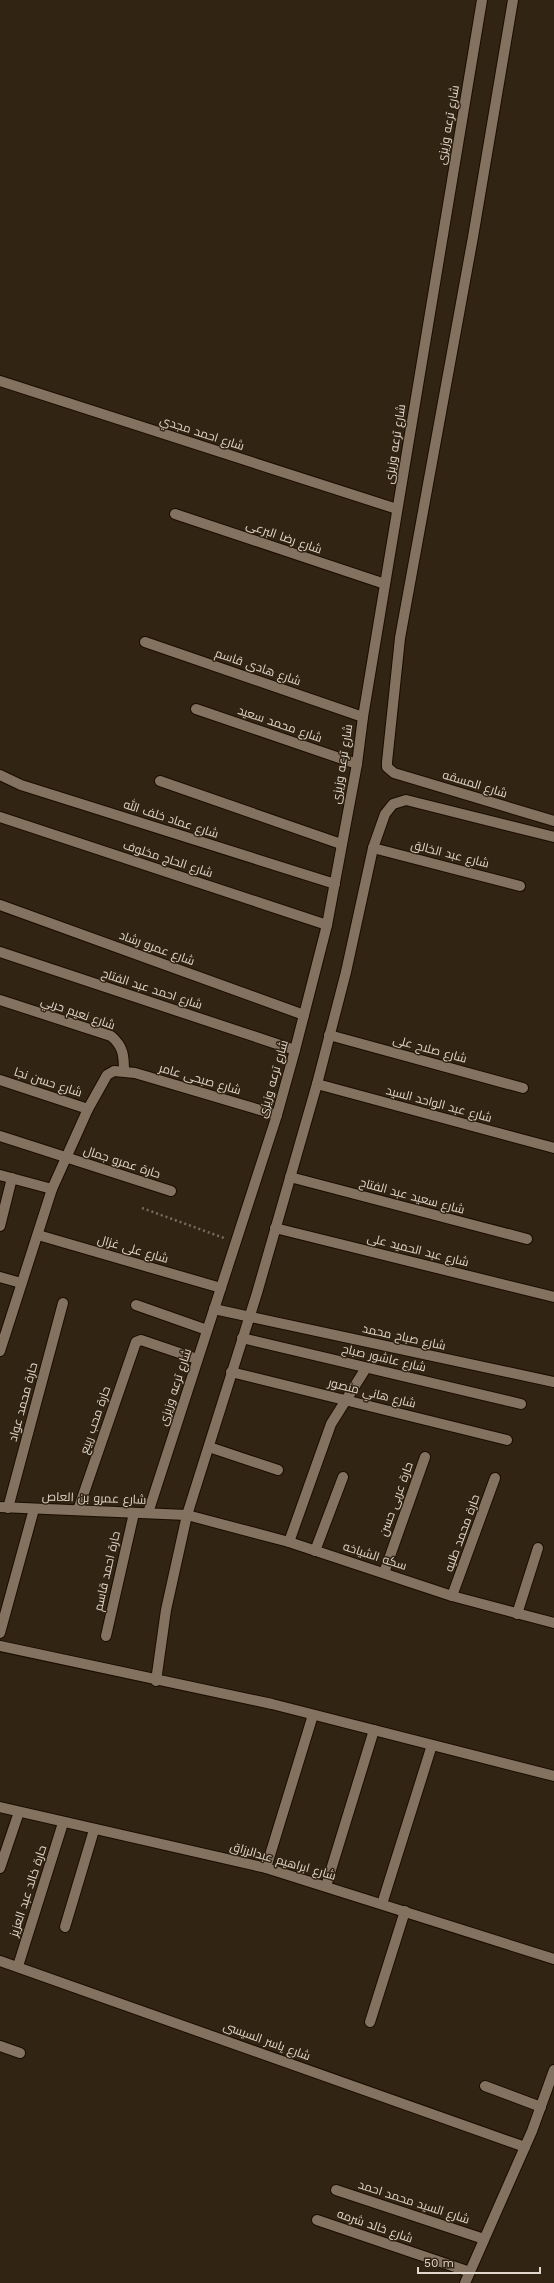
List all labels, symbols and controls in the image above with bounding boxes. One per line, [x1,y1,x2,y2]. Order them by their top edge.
street label: شارع ترعه وزيزى [434,84,463,166]
street label: شارع ترعه وزيزى [382,403,409,485]
street label: شارع احمد مجدي [157,413,246,456]
street label: شارع رضا البرعى [244,517,324,558]
street label: شارع هادى قاسم [213,646,303,689]
street label: شارع محمد سعيد [236,703,324,746]
street label: شارع ترعه وزيزى [329,723,356,805]
street label: شارع المسقه [441,768,509,801]
street label: شارع عماد خلف الله [121,796,221,842]
street label: شارع الحاج مخلوف [121,838,215,881]
street label: شارع عبد الخالق [409,838,490,871]
street label: شارع عمرو رشاد [117,928,197,969]
street label: شارع احمد عبد الفتاح [99,966,204,1013]
street label: شارع نعيم حربي [38,994,117,1035]
street label: شارع صلاح على [391,1032,469,1067]
street label: شارع ترعه وزيزى [255,1038,292,1120]
street label: شارع صبحى عامر [156,1060,243,1098]
street label: شارع حسن نجا [12,1064,84,1101]
street label: شارع عبد الواحد السيد [384,1083,494,1126]
street label: حارة عمرو جمال [82,1143,162,1181]
street label: شارع سعيد عبد الفتاح [358,1175,466,1218]
street label: شارع عبد الحميد على [366,1231,470,1270]
street label: شارع على غزال [96,1232,170,1267]
street label: شارع صباح محمد [361,1321,447,1354]
street label: شارع عاشور صباح [340,1342,428,1375]
street label: شارع ترعه وزيزى [156,1346,195,1428]
street label: حارة محمد عواد [6,1361,40,1443]
street label: شارع هاني منصور [325,1375,417,1414]
street label: حارة محب ربيع [77,1384,114,1456]
street label: حارة عربى حسن [376,1460,416,1538]
street label: شارع عمرو بن العاص [42,1489,147,1508]
street label: حارة محمد طلبه [442,1493,482,1573]
street label: حارة احمد قاسم [91,1530,124,1613]
street label: سكه الشياخه [341,1539,409,1573]
street label: شارع ابراهيم عبدالرزاق [228,1839,338,1884]
street label: حارة خالد عبد العزيز [6,1844,49,1939]
street label: شارع ياسر السيسى [221,2019,313,2064]
street label: شارع السيد محمد احمد [356,2177,471,2228]
street label: شارع خالد شرمه [335,2206,415,2246]
scale bar [418,2249,540,2275]
text: 50 m [424,2256,454,2270]

